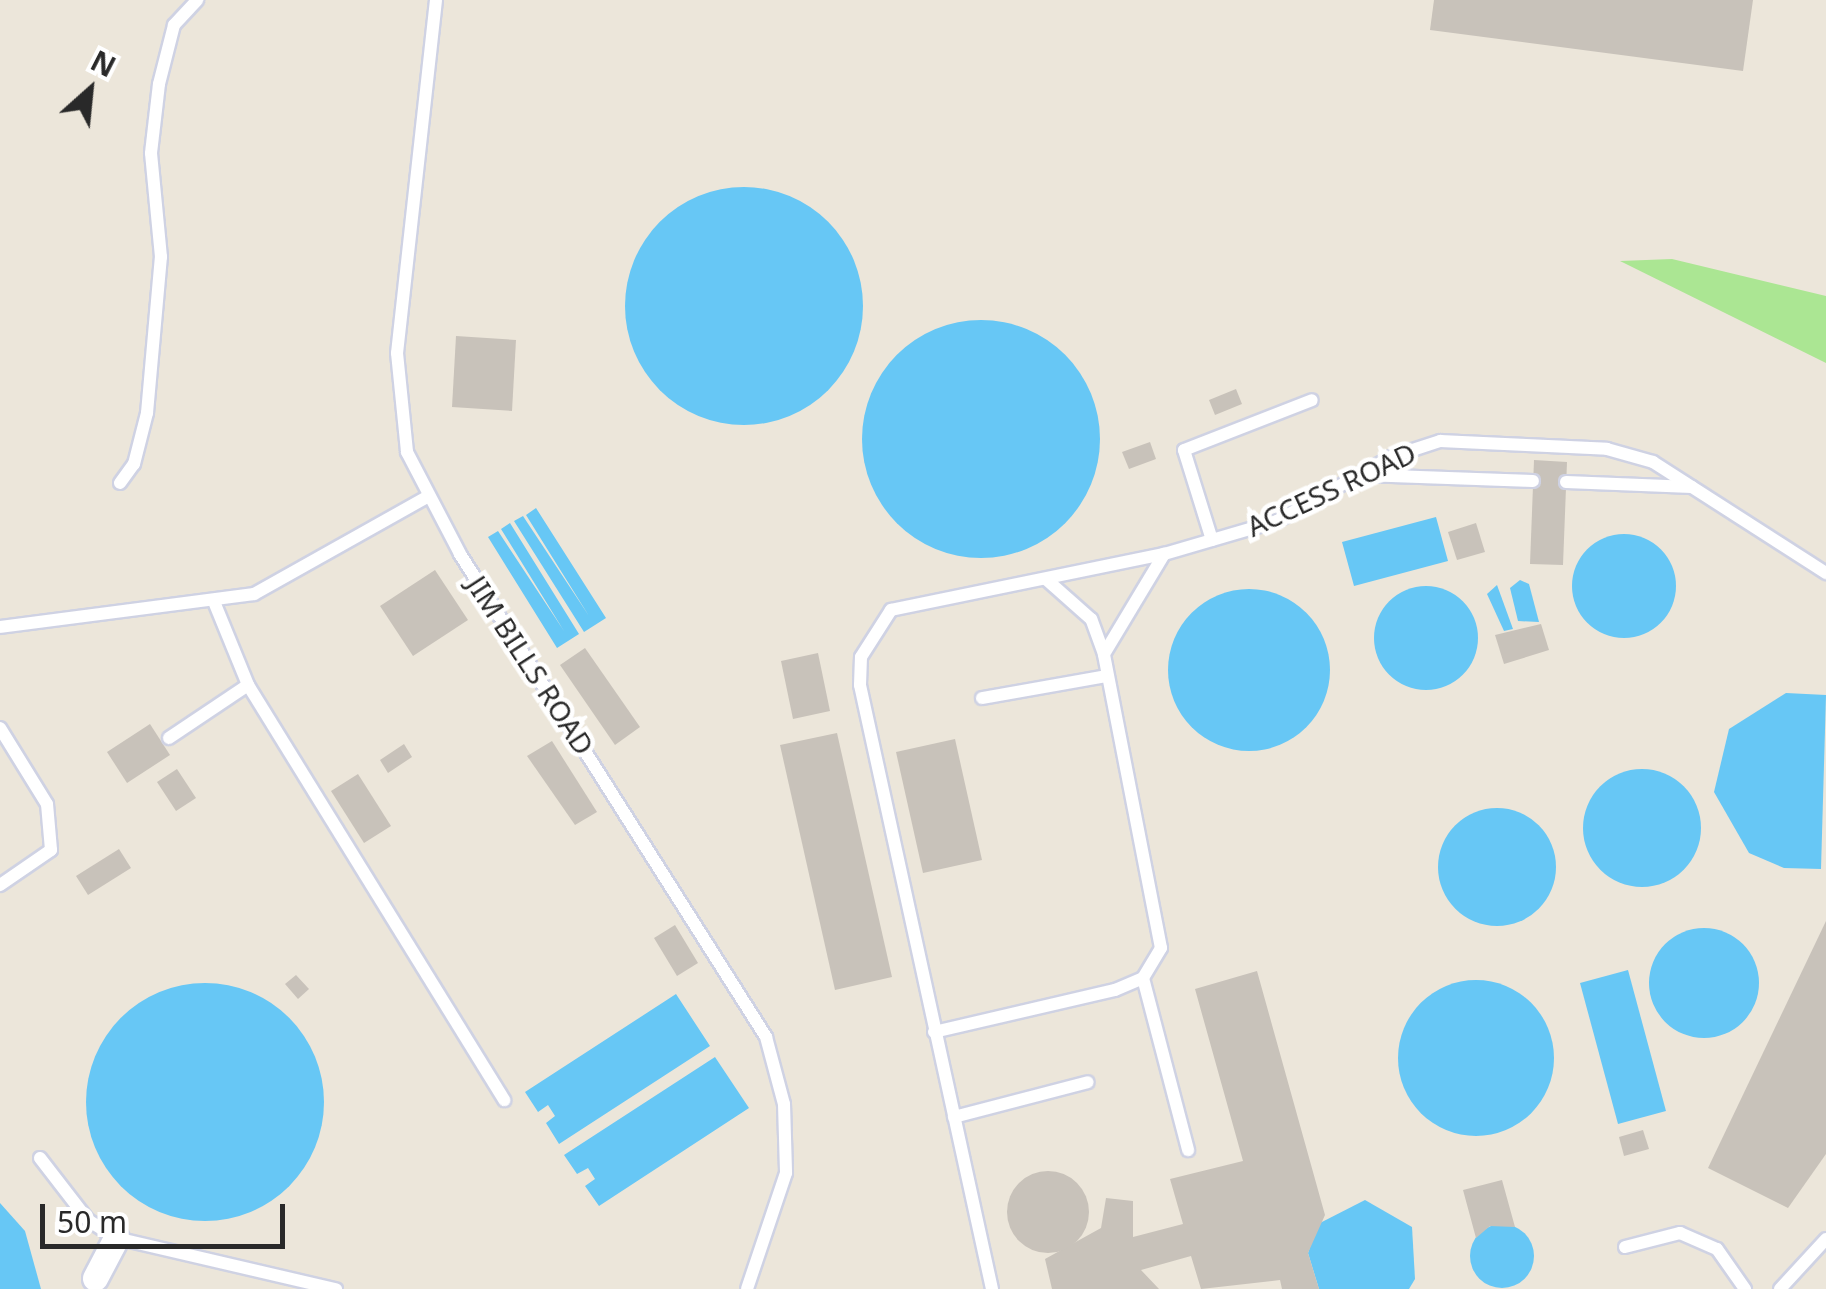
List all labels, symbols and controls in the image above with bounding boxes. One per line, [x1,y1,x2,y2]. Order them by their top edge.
north arrow [40,40,140,140]
text: N [85,41,122,85]
street label: ACCESS ROAD [1241,435,1421,543]
street label: JIM BILLS ROAD [461,569,601,761]
scale bar [45,1184,290,1246]
text: 50 m [57,1201,127,1242]

